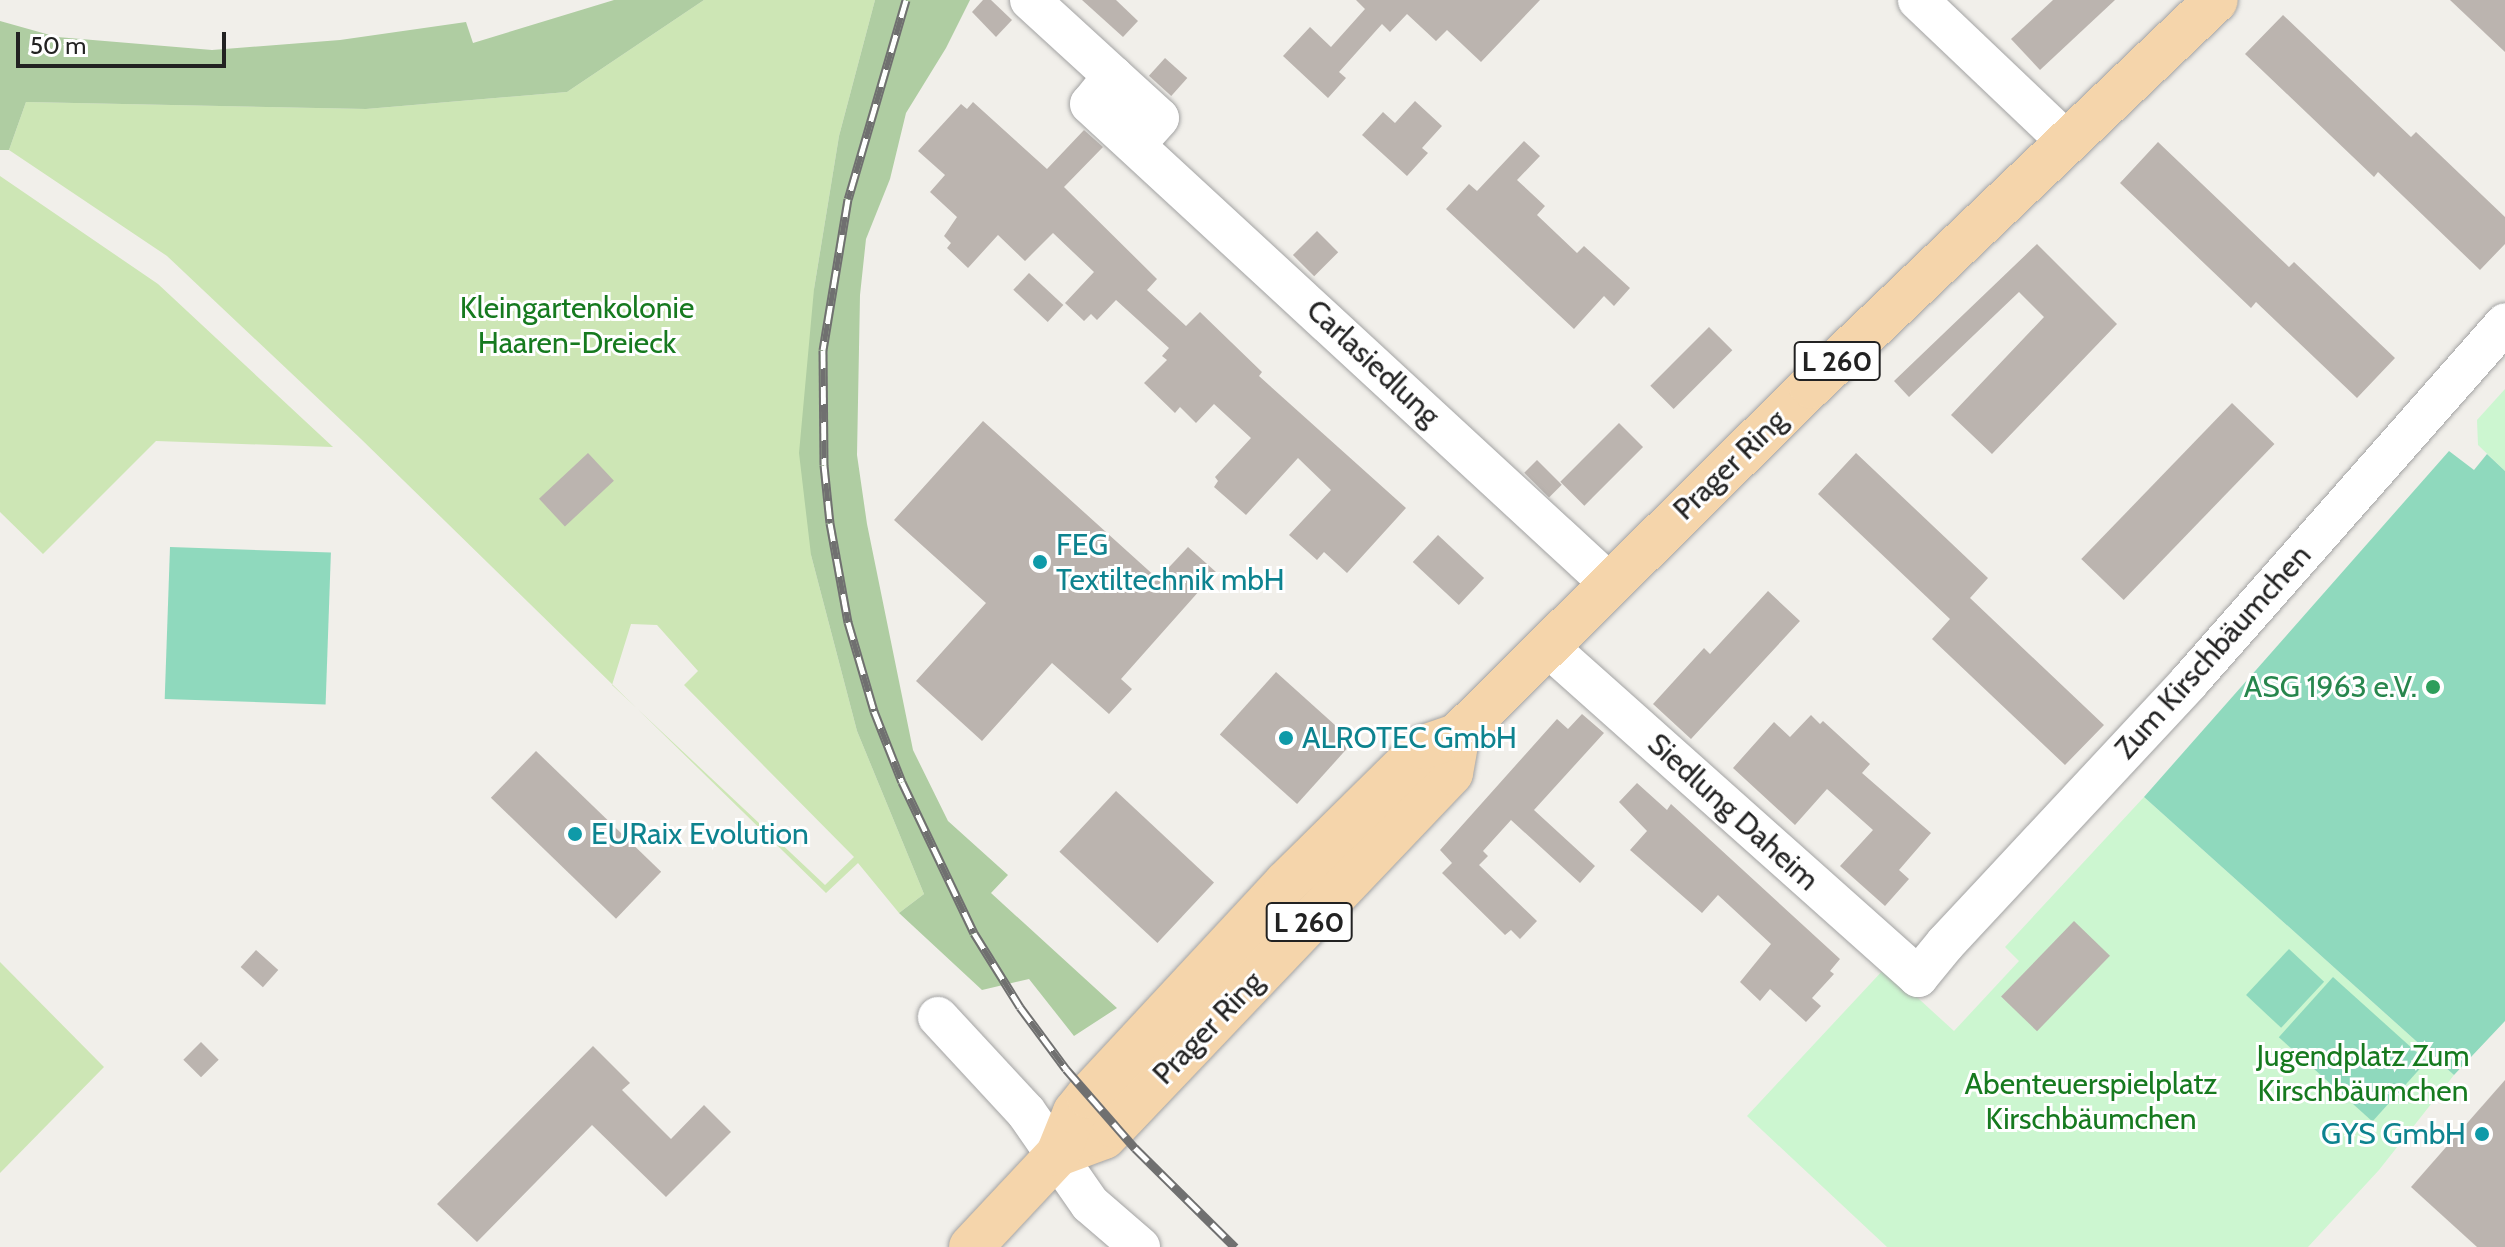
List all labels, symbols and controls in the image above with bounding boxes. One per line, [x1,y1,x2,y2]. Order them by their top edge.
scale bar [20,16,230,66]
text: 50 m [30,31,86,60]
park label: Kleingartenkolonie Haaren-Dreieck [460,290,694,360]
street label: Carlasiedlung [1299,292,1447,434]
road number: L 260 [1793,337,1881,385]
street label: Prager Ring [1666,402,1794,528]
place label: FEG Textiltechnik mbH [1056,527,1285,598]
street label: Zum Kirschbäumchen [2108,538,2318,766]
marker: FEG Textiltechnik mbH [1031,553,1049,571]
place label: ASG 1963 e.V. [2244,669,2417,705]
marker: ASG 1963 e.V. [2424,678,2442,696]
place label: ALROTEC GmbH [1302,720,1517,756]
street label: Siedlung Daheim [1640,726,1826,898]
marker: ALROTEC GmbH [1277,729,1295,747]
place label: EURaix Evolution [591,816,809,852]
marker: EURaix Evolution [566,825,584,843]
road number: L 260 [1265,898,1353,946]
street label: Prager Ring [1145,964,1271,1092]
park label: Jugendplatz Zum Kirschbäumchen [2256,1038,2470,1108]
park label: Abenteuerspielplatz Kirschbäumchen [1965,1066,2217,1136]
place label: GYS GmbH [2321,1116,2466,1152]
marker: GYS GmbH [2473,1125,2491,1143]

